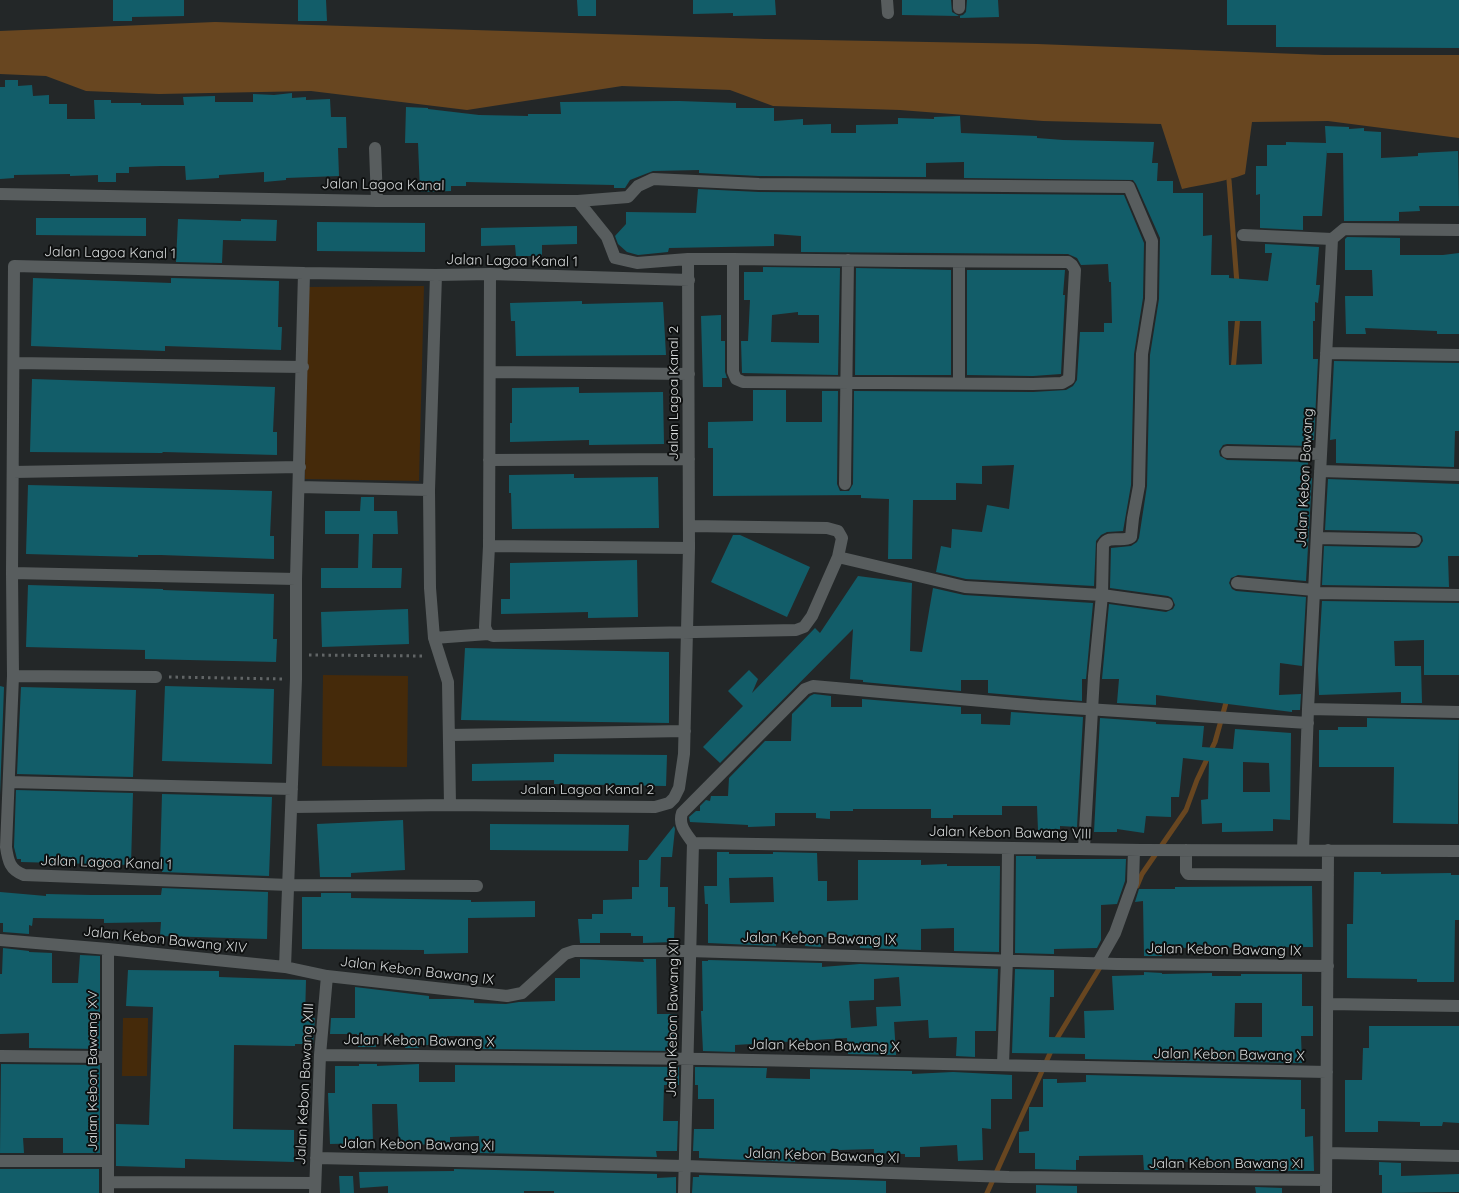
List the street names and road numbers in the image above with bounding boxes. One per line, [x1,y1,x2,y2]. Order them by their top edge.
street label: Jalan Lagoa Kanal [321,176,445,194]
street label: Jalan Lagoa Kanal 1 [44,243,176,263]
street label: Jalan Lagoa Kanal 1 [446,251,578,271]
street label: Jalan Lagoa Kanal 2 [666,326,682,460]
street label: Jalan Kebon Bawang [1293,408,1317,548]
street label: Jalan Lagoa Kanal 2 [520,782,654,798]
street label: Jalan Kebon Bawang VIII [928,823,1092,843]
street label: Jalan Lagoa Kanal 1 [40,852,172,874]
street label: Jalan Kebon Bawang XIV [82,923,248,957]
street label: Jalan Kebon Bawang IX [741,929,897,949]
street label: Jalan Kebon Bawang XII [663,938,683,1098]
street label: Jalan Kebon Bawang IX [1146,940,1302,960]
street label: Jalan Kebon Bawang IX [339,953,495,989]
street label: Jalan Kebon Bawang XV [85,990,101,1152]
street label: Jalan Kebon Bawang XIII [292,1003,318,1165]
street label: Jalan Kebon Bawang X [343,1031,495,1051]
street label: Jalan Kebon Bawang X [748,1036,900,1056]
street label: Jalan Kebon Bawang X [1153,1045,1305,1065]
street label: Jalan Kebon Bawang XI [339,1135,495,1155]
street label: Jalan Kebon Bawang XI [744,1145,900,1167]
street label: Jalan Kebon Bawang XI [1148,1156,1304,1172]

